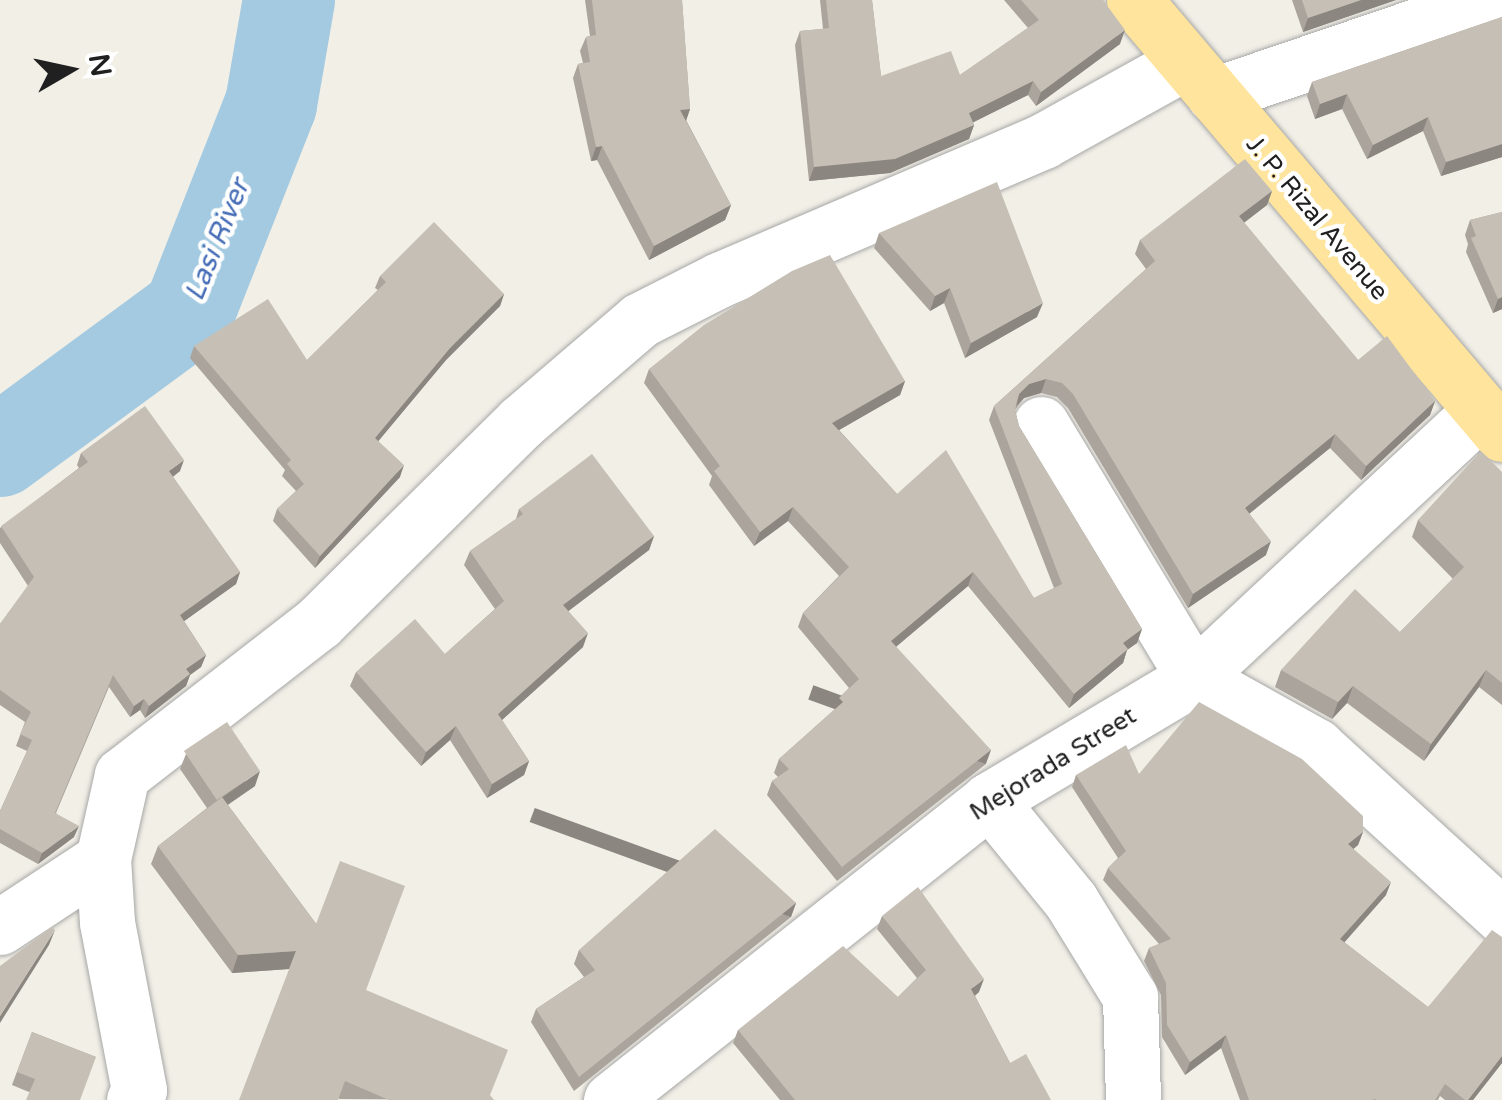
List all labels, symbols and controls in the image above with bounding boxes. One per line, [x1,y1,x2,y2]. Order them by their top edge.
north arrow [20,20,120,120]
text: N [81,52,118,79]
street label: J. P. Rizal Avenue [1240,130,1394,306]
water label: Lasi River [178,175,256,305]
street label: Mejorada Street [964,701,1142,827]

